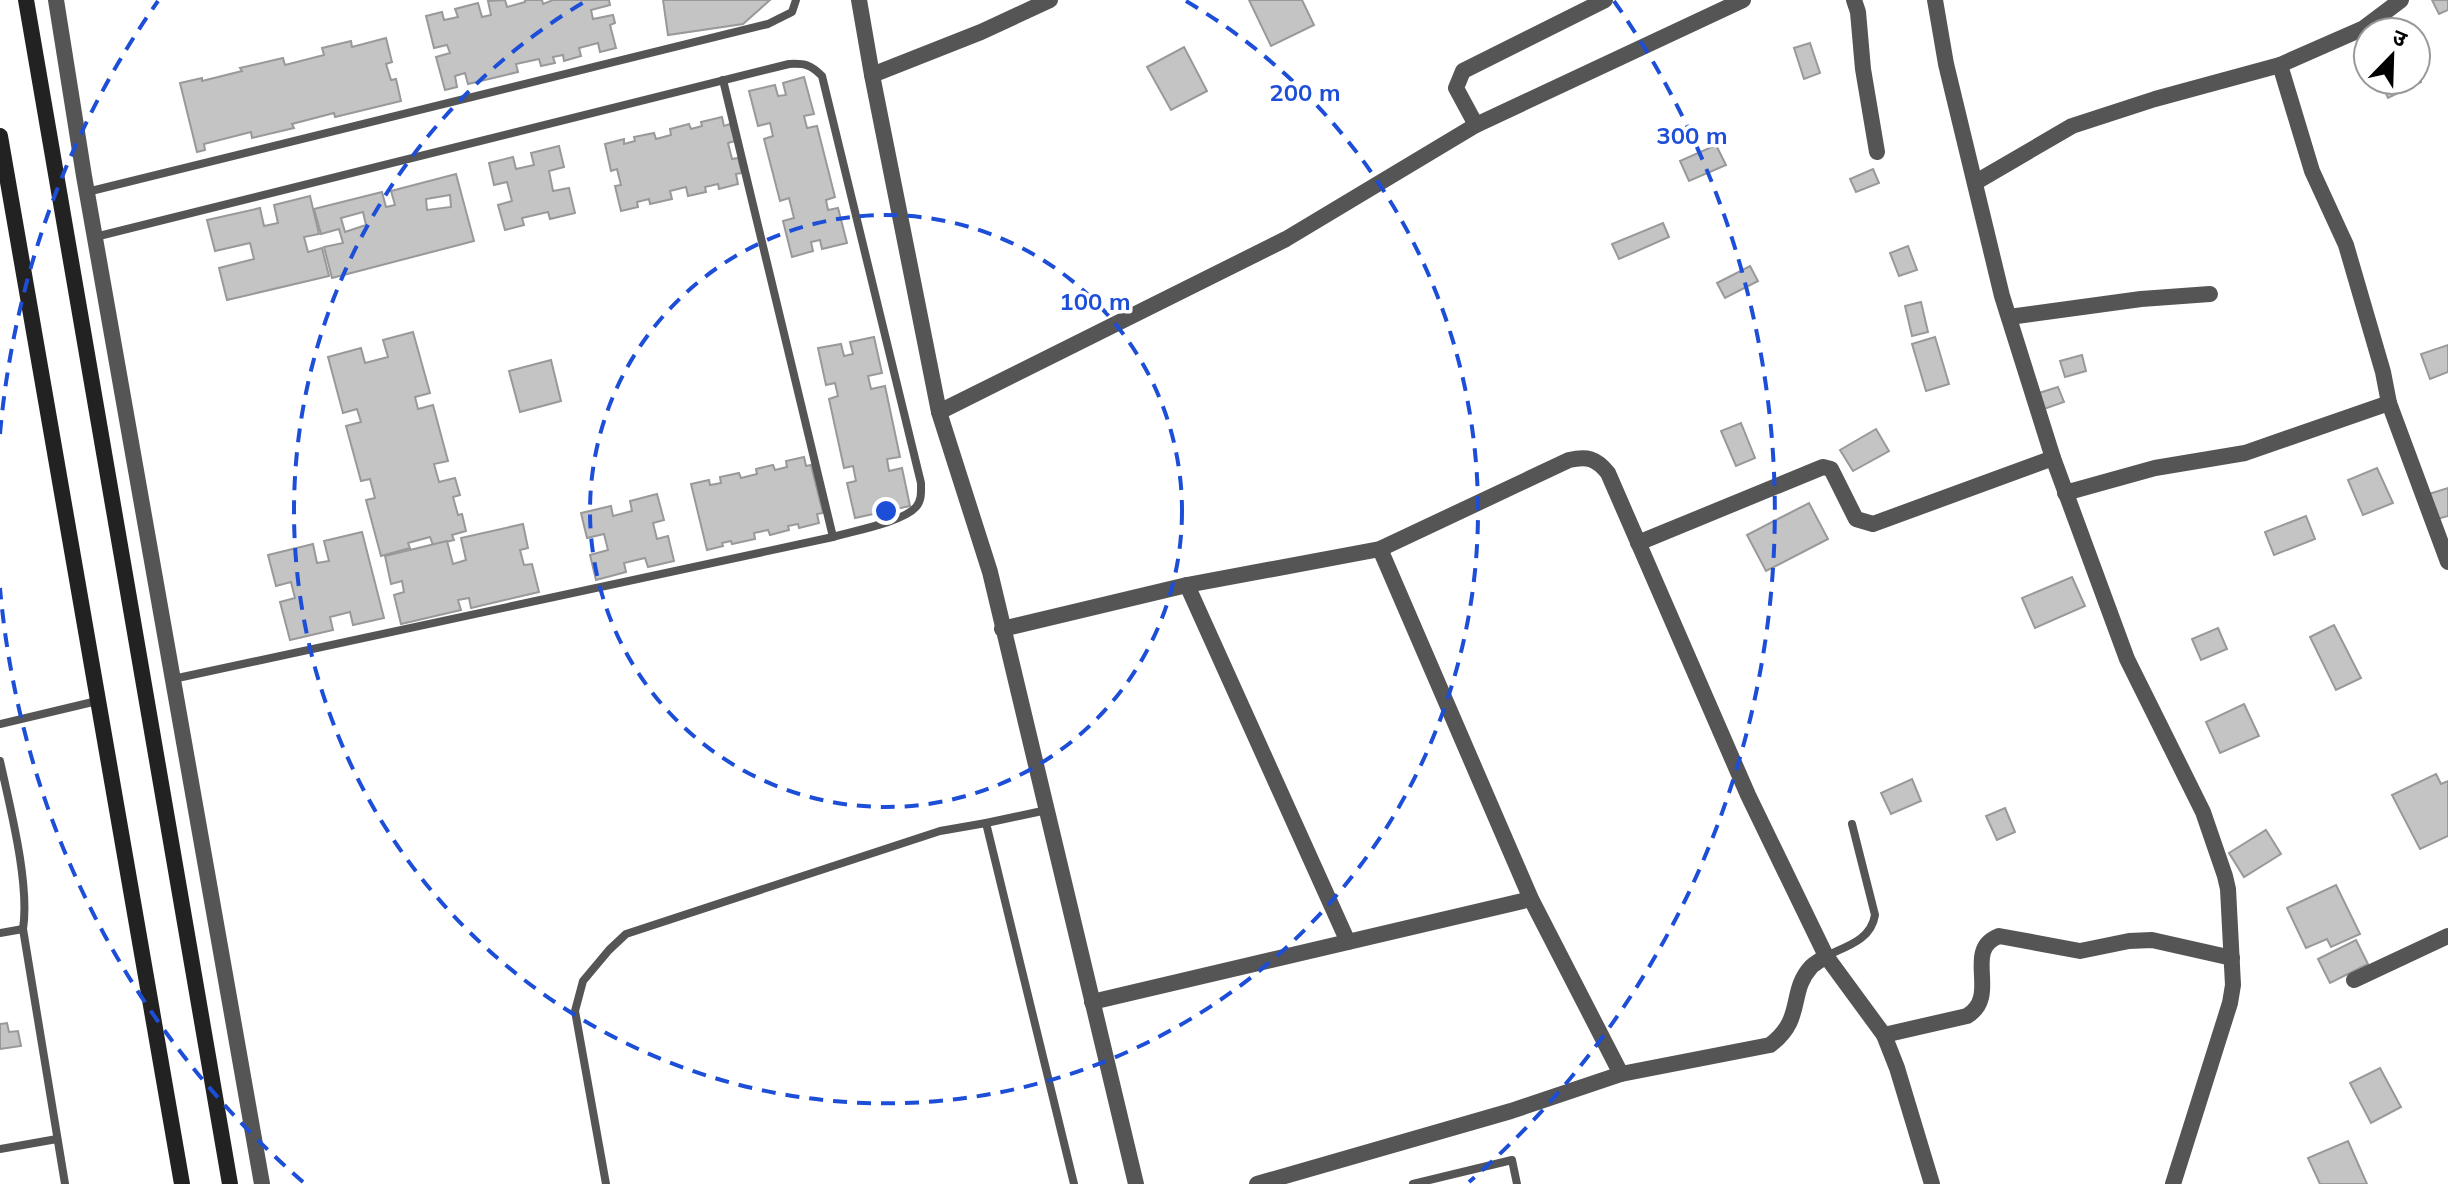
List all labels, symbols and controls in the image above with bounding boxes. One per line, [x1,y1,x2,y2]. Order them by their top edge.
north arrow [2352,16,2432,96]
text: उ [2388,22,2412,53]
text: 200 m [1269,77,1341,107]
text: 300 m [1656,120,1728,150]
text: 100 m [1059,286,1131,316]
centre of rings [872,497,900,525]

